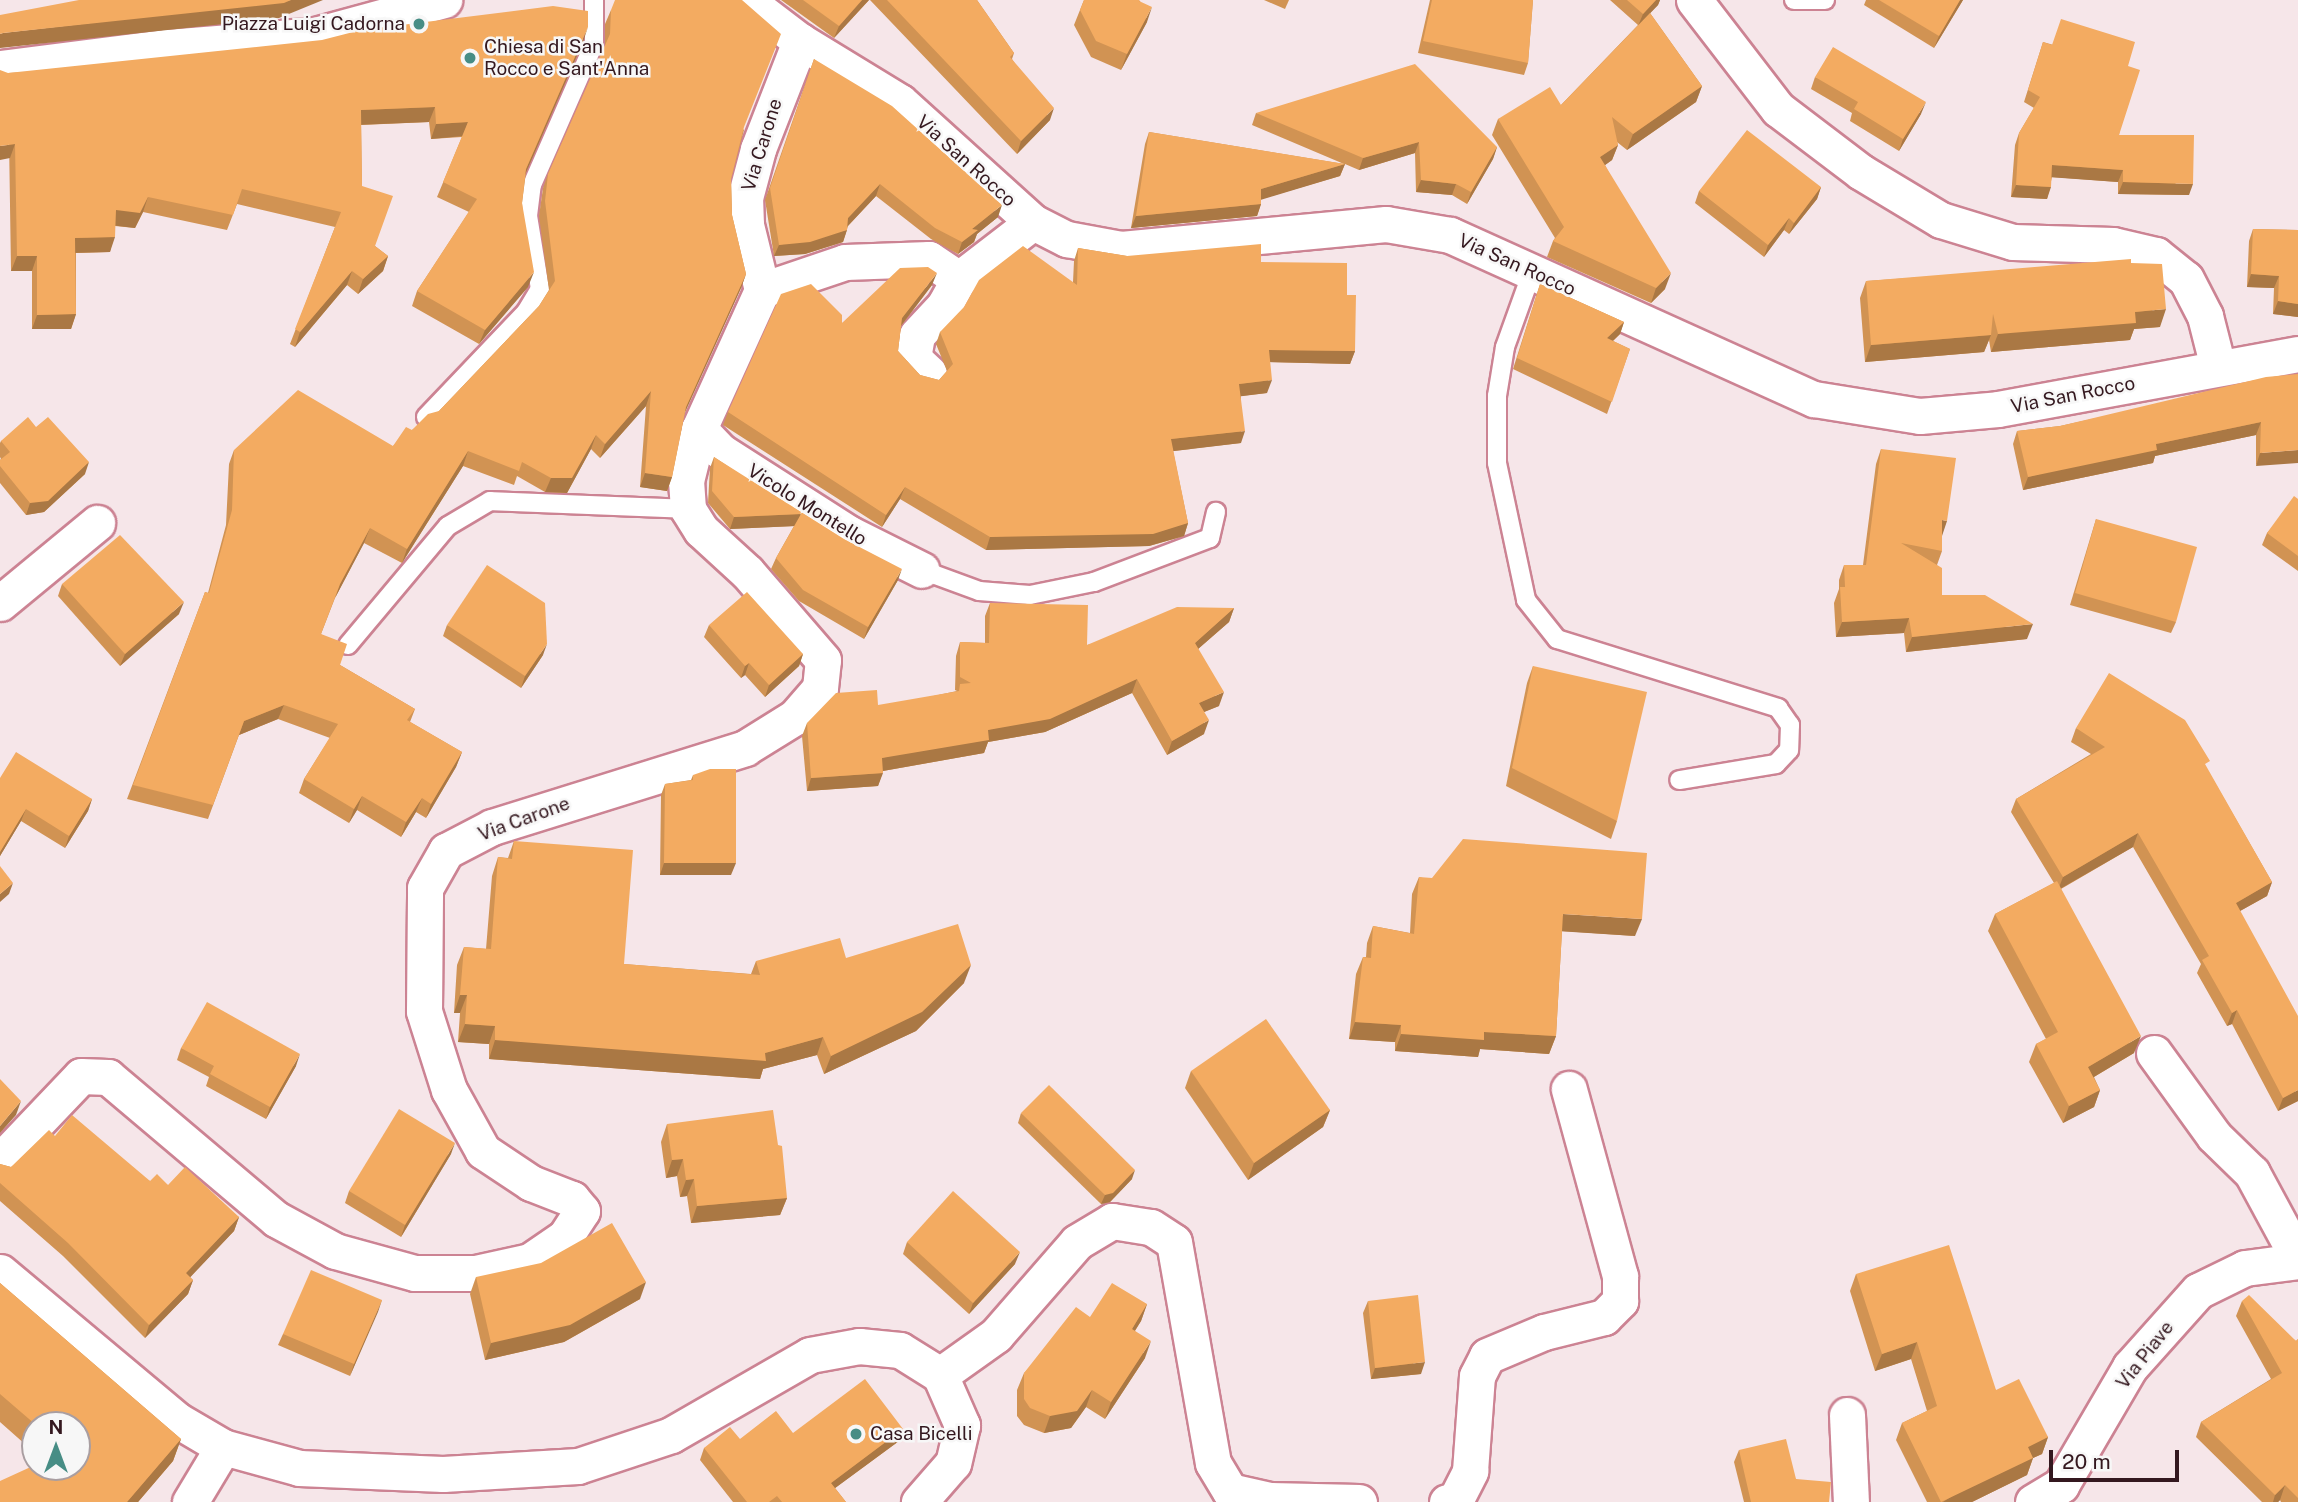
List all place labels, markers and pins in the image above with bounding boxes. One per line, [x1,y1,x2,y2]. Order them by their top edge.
place label: Piazza Luigi Cadorna [222,13,405,35]
marker: Piazza Luigi Cadorna [411,16,427,32]
place label: Chiesa di San Rocco e Sant'Anna [484,36,650,80]
marker: Chiesa di San Rocco e Sant'Anna [462,50,478,66]
place label: Casa Bicelli [870,1423,972,1445]
marker: Casa Bicelli [848,1426,864,1442]

